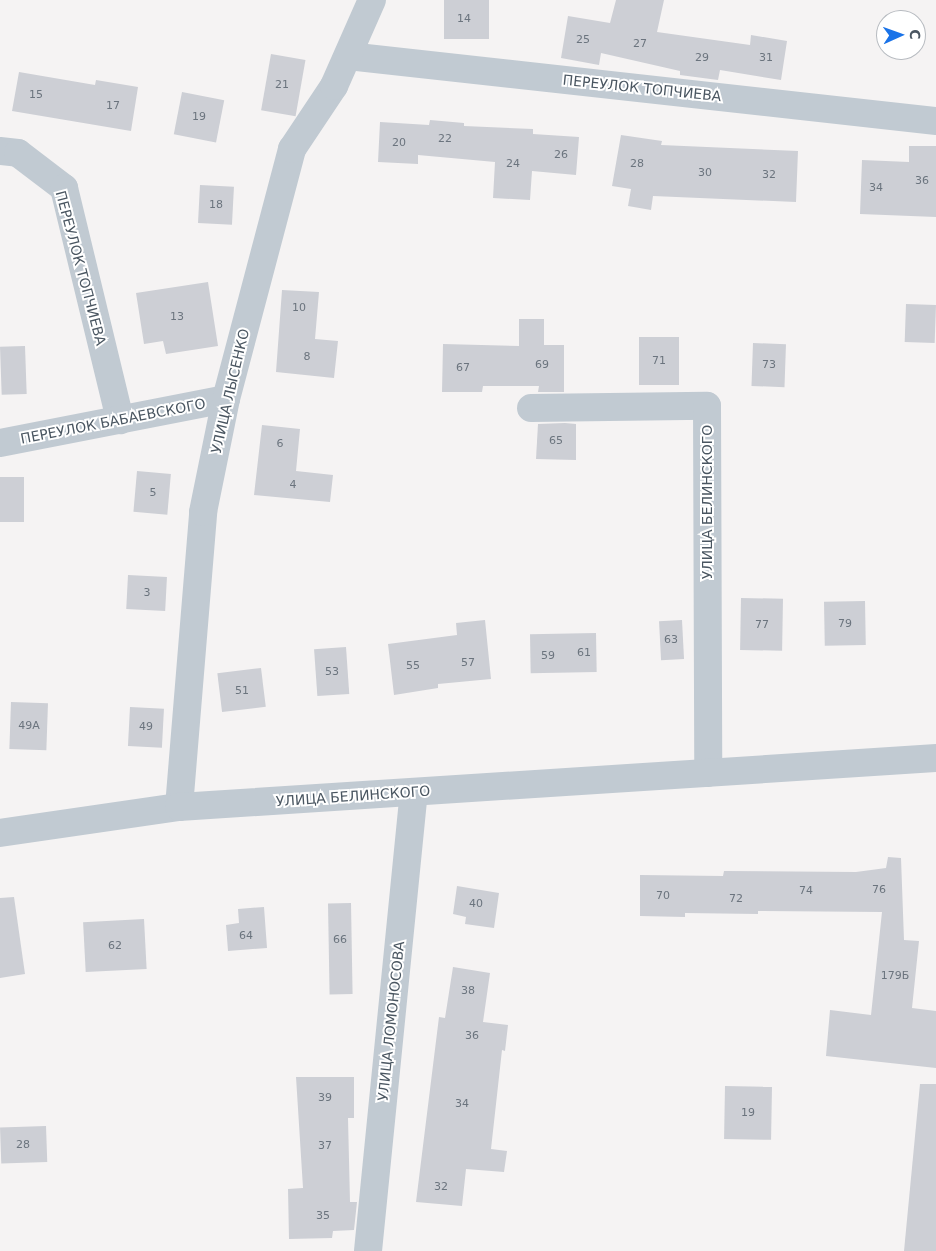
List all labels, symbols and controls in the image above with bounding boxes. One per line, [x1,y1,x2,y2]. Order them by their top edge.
north arrow [876,10,926,60]
house number: 14 [457,12,471,26]
text: С [907,29,923,40]
house number: 25 [576,33,590,47]
house number: 27 [633,37,647,51]
house number: 29 [695,51,709,65]
house number: 31 [759,51,773,65]
street label: ПЕРЕУЛОК ТОПЧИЕВА [562,71,722,105]
house number: 21 [275,78,289,92]
house number: 15 [29,88,43,102]
house number: 17 [106,99,120,113]
house number: 19 [192,110,206,124]
house number: 22 [438,132,452,146]
house number: 20 [392,136,406,150]
house number: 26 [554,148,568,162]
house number: 24 [506,157,520,171]
house number: 28 [630,157,644,171]
house number: 30 [698,166,712,180]
house number: 32 [762,168,776,182]
house number: 36 [915,174,929,188]
house number: 34 [869,181,883,195]
street label: ПЕРЕУЛОК ТОПЧИЕВА [52,189,110,347]
house number: 18 [209,198,223,212]
house number: 10 [292,301,306,315]
house number: 13 [170,310,184,324]
street label: УЛИЦА ЛЫСЕНКО [207,327,253,455]
house number: 8 [304,350,310,364]
house number: 71 [652,354,666,368]
house number: 69 [535,358,549,372]
house number: 73 [762,358,776,372]
house number: 67 [456,361,470,375]
street label: ПЕРЕУЛОК БАБАЕВСКОГО [19,395,207,447]
street label: УЛИЦА БЕЛИНСКОГО [699,425,715,579]
house number: 65 [549,434,563,448]
house number: 6 [277,437,283,451]
house number: 4 [290,478,296,492]
house number: 5 [150,486,156,500]
house number: 3 [144,586,150,600]
house number: 79 [838,617,852,631]
house number: 77 [755,618,769,632]
house number: 63 [664,633,678,647]
house number: 61 [577,646,591,660]
house number: 59 [541,649,555,663]
house number: 57 [461,656,475,670]
house number: 55 [406,659,420,673]
house number: 53 [325,665,339,679]
house number: 51 [235,684,249,698]
house number: 49А [18,719,40,733]
house number: 49 [139,720,153,734]
street label: УЛИЦА БЕЛИНСКОГО [275,782,431,810]
house number: 76 [872,883,886,897]
house number: 74 [799,884,813,898]
house number: 70 [656,889,670,903]
house number: 72 [729,892,743,906]
house number: 40 [469,897,483,911]
house number: 64 [239,929,253,943]
house number: 66 [333,933,347,947]
house number: 62 [108,939,122,953]
street label: УЛИЦА ЛОМОНОСОВА [374,940,408,1102]
house number: 179Б [881,969,909,983]
house number: 38 [461,984,475,998]
house number: 36 [465,1029,479,1043]
house number: 39 [318,1091,332,1105]
house number: 34 [455,1097,469,1111]
house number: 19 [741,1106,755,1120]
house number: 28 [16,1138,30,1152]
house number: 37 [318,1139,332,1153]
house number: 32 [434,1180,448,1194]
house number: 35 [316,1209,330,1223]

